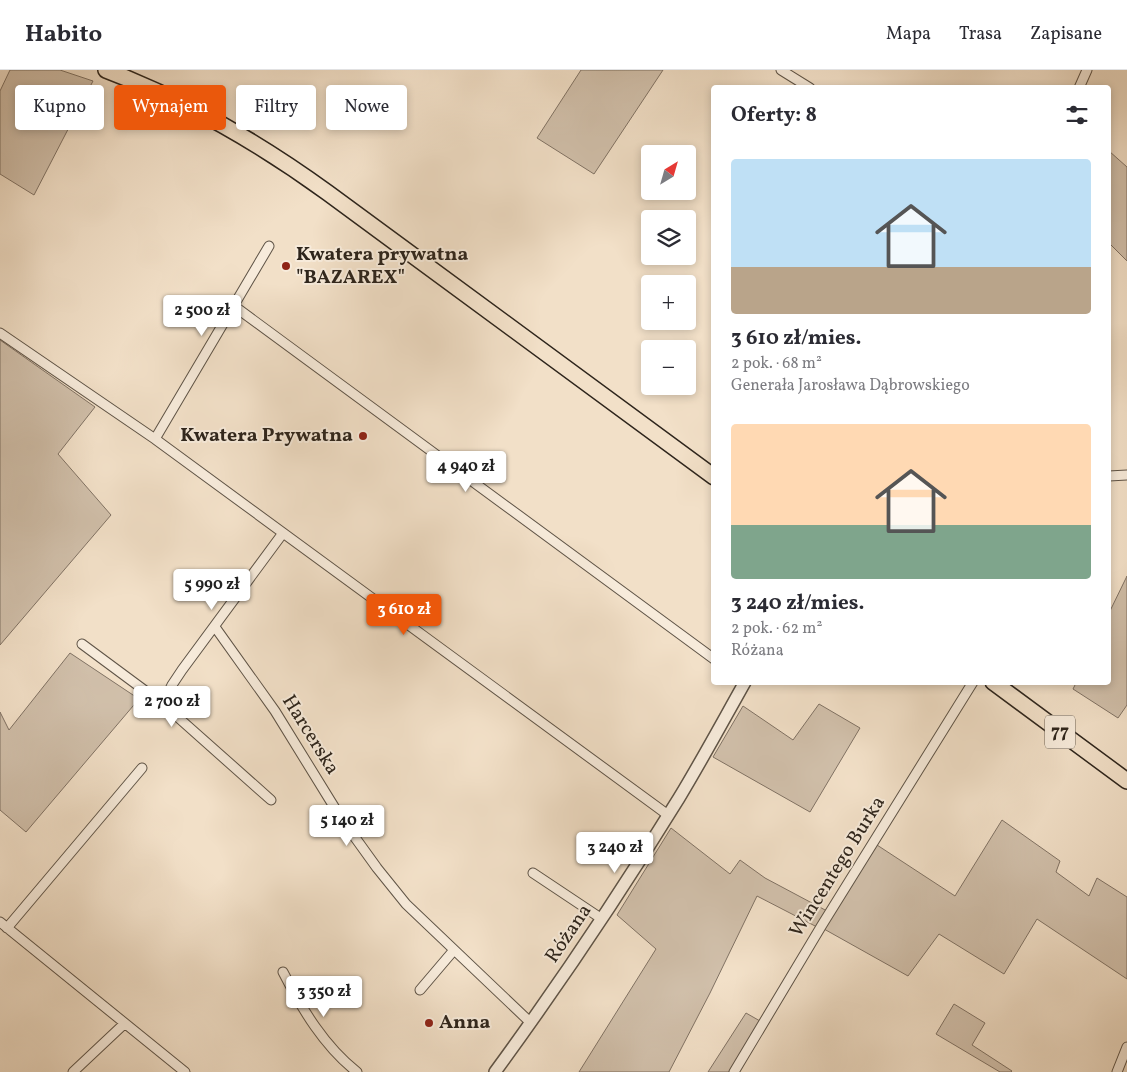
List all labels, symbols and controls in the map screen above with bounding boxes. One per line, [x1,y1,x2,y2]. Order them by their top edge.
text: Habito [25,18,102,52]
text: Mapa [886,22,931,47]
text: Trasa [959,22,1002,47]
text: Zapisane [1030,22,1102,47]
chip: Kupno [15,85,104,130]
chip: Wynajem [114,85,226,130]
chip: Filtry [236,85,316,130]
chip: Nowe [326,85,407,130]
text: Oferty: 8 [731,101,817,130]
icon: filters [1063,101,1091,129]
north arrow [641,145,696,200]
map controls [641,145,696,395]
icon: home [866,191,956,281]
button: layers [641,210,696,265]
place label: Kwatera prywatna "BAZAREX" [296,241,468,292]
marker: Kwatera prywatna "BAZAREX" [280,260,292,272]
button: + [641,275,696,330]
pin: 2 500 zł [150,294,254,337]
text: 2 500 zł [174,300,230,322]
text: 3 610 zł/mies. [731,324,861,353]
button: − [641,340,696,395]
text: 2 pok. · 68 m² [731,353,822,375]
text: Generała Jarosława Dąbrowskiego [731,375,970,397]
place label: Kwatera Prywatna [180,422,353,450]
marker: Kwatera Prywatna [357,430,369,442]
pin: 4 940 zł [414,450,518,493]
text: 4 940 zł [437,456,495,478]
icon: home [866,456,956,546]
pin: 5 990 zł [160,568,264,611]
text: 5 990 zł [184,574,240,596]
text: 3 240 zł/mies. [731,589,864,618]
pin: 3 610 zł [352,594,456,636]
text: 3 610 zł [377,599,431,621]
text: 2 pok. · 62 m² [731,618,822,640]
text: Różana [731,640,784,662]
pin: 2 700 zł [120,686,224,728]
street label: Harcerska [274,690,346,780]
text: 2 700 zł [144,691,200,713]
road number: 77 [1045,716,1075,749]
street label: Wincentego Burka [783,791,893,943]
pin: 5 140 zł [295,804,399,847]
text: 5 140 zł [320,810,374,832]
pin: 3 240 zł [563,832,667,874]
text: 3 240 zł [587,837,643,859]
street label: Różana [539,899,599,969]
pin: 3 350 zł [272,976,376,1018]
text: 3 350 zł [297,981,351,1003]
place label: Anna [439,1009,490,1037]
marker: Anna [423,1017,435,1029]

